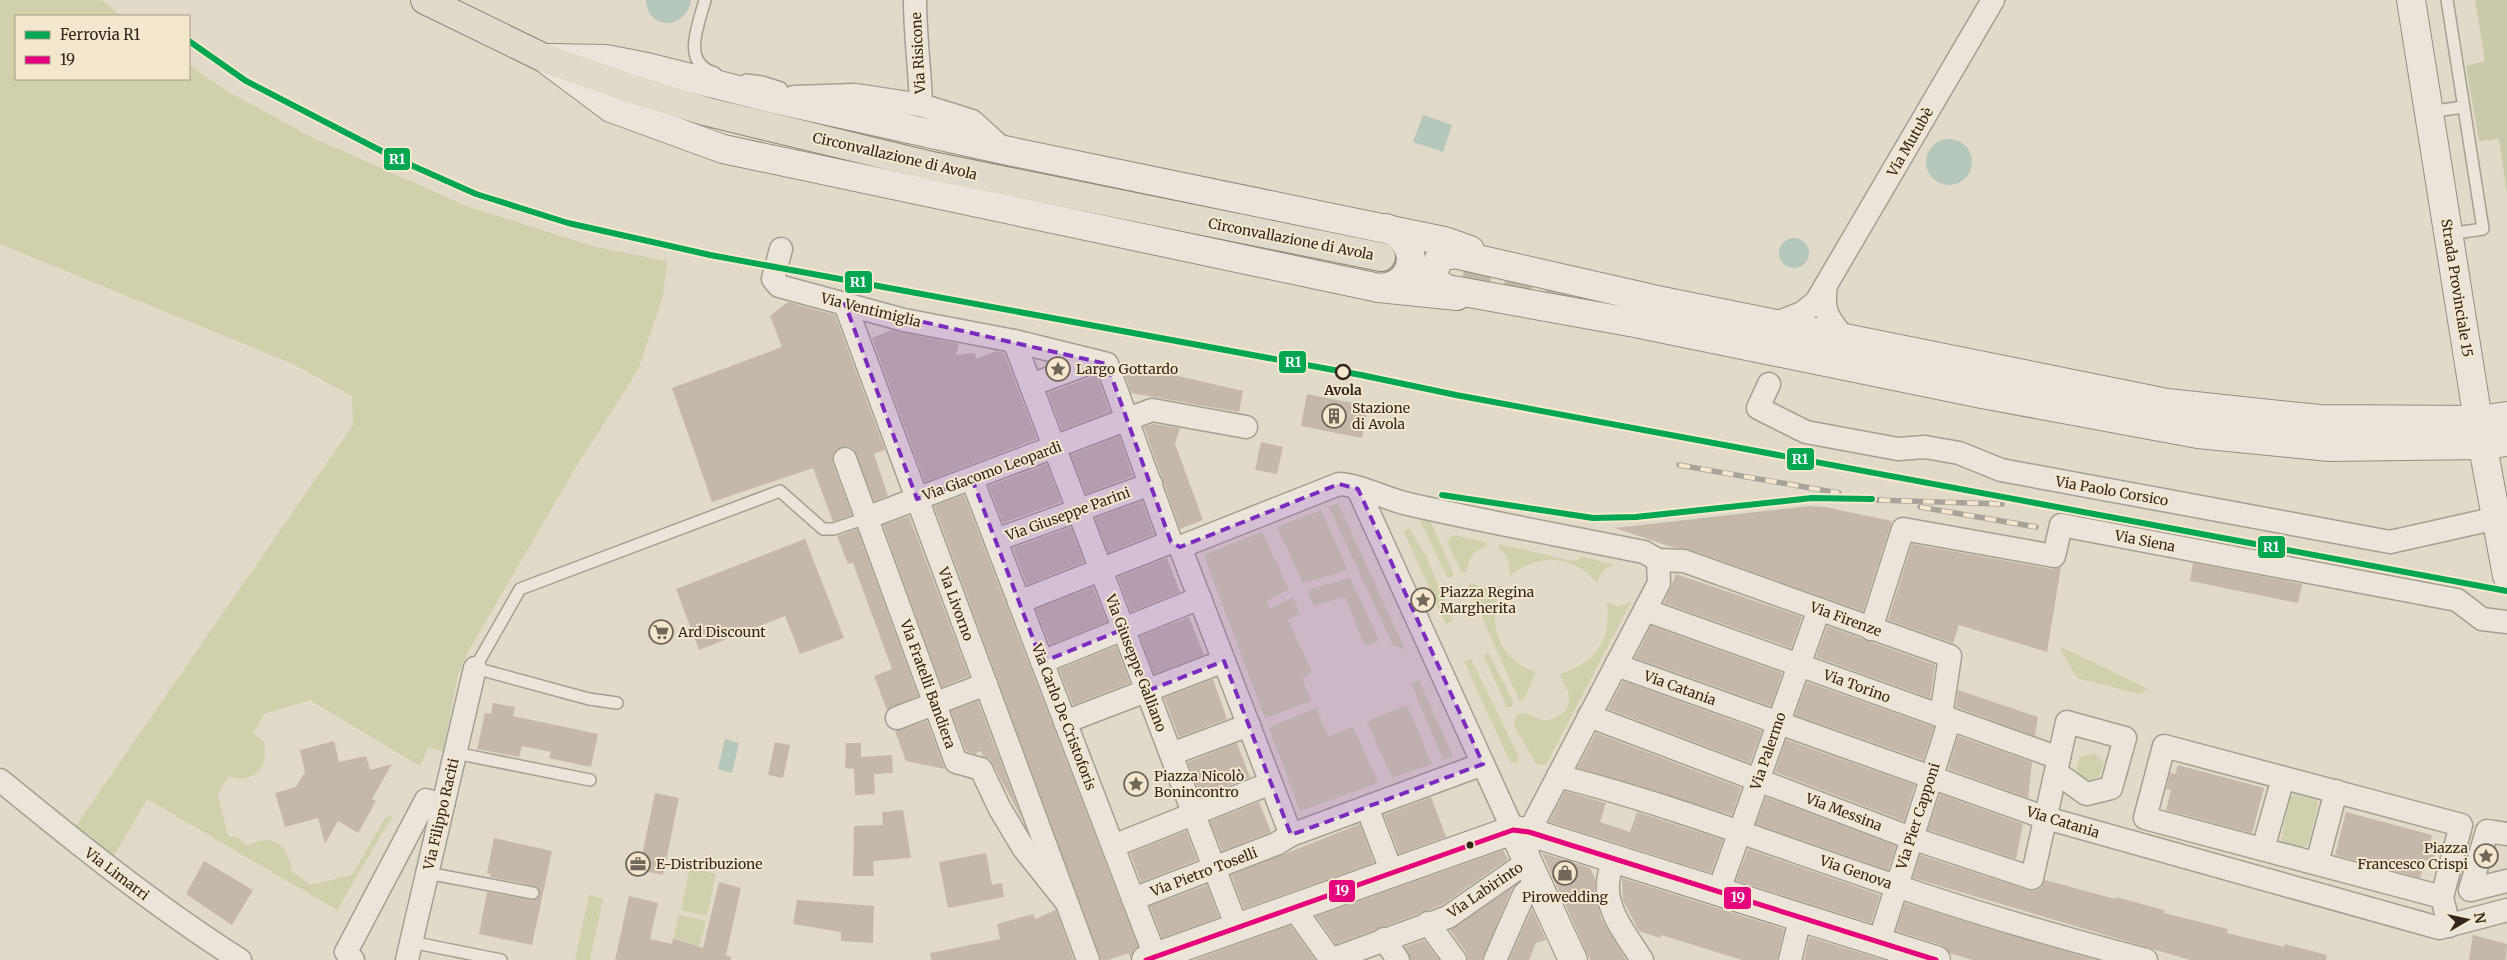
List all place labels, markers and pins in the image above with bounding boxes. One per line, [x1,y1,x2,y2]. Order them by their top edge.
place icon: Largo Gottardo [1045,356,1071,382]
place label: Largo Gottardo [1076,360,1178,378]
marker: Avola [1335,364,1351,380]
place label: Avola [1323,381,1362,399]
place label: Stazione di Avola [1352,399,1410,433]
building icon: Stazione di Avola [1321,403,1347,429]
place label: Piazza Regina Margherita [1440,583,1535,617]
place icon: Piazza Regina Margherita [1410,587,1436,613]
supermarket icon: Ard Discount [648,619,674,645]
place label: Ard Discount [677,623,766,641]
place label: Piazza Nicolò Bonincontro [1154,767,1244,801]
place icon: Piazza Nicolò Bonincontro [1123,771,1149,797]
place label: Piazza Francesco Crispi [2358,839,2468,873]
unlabelled marker [1465,840,1475,850]
place icon: Piazza Francesco Crispi [2473,843,2499,869]
office icon: E-Distribuzione [625,851,651,877]
place label: E-Distribuzione [656,855,763,873]
shop icon: Pirowedding [1552,860,1578,886]
place label: Pirowedding [1522,888,1609,906]

